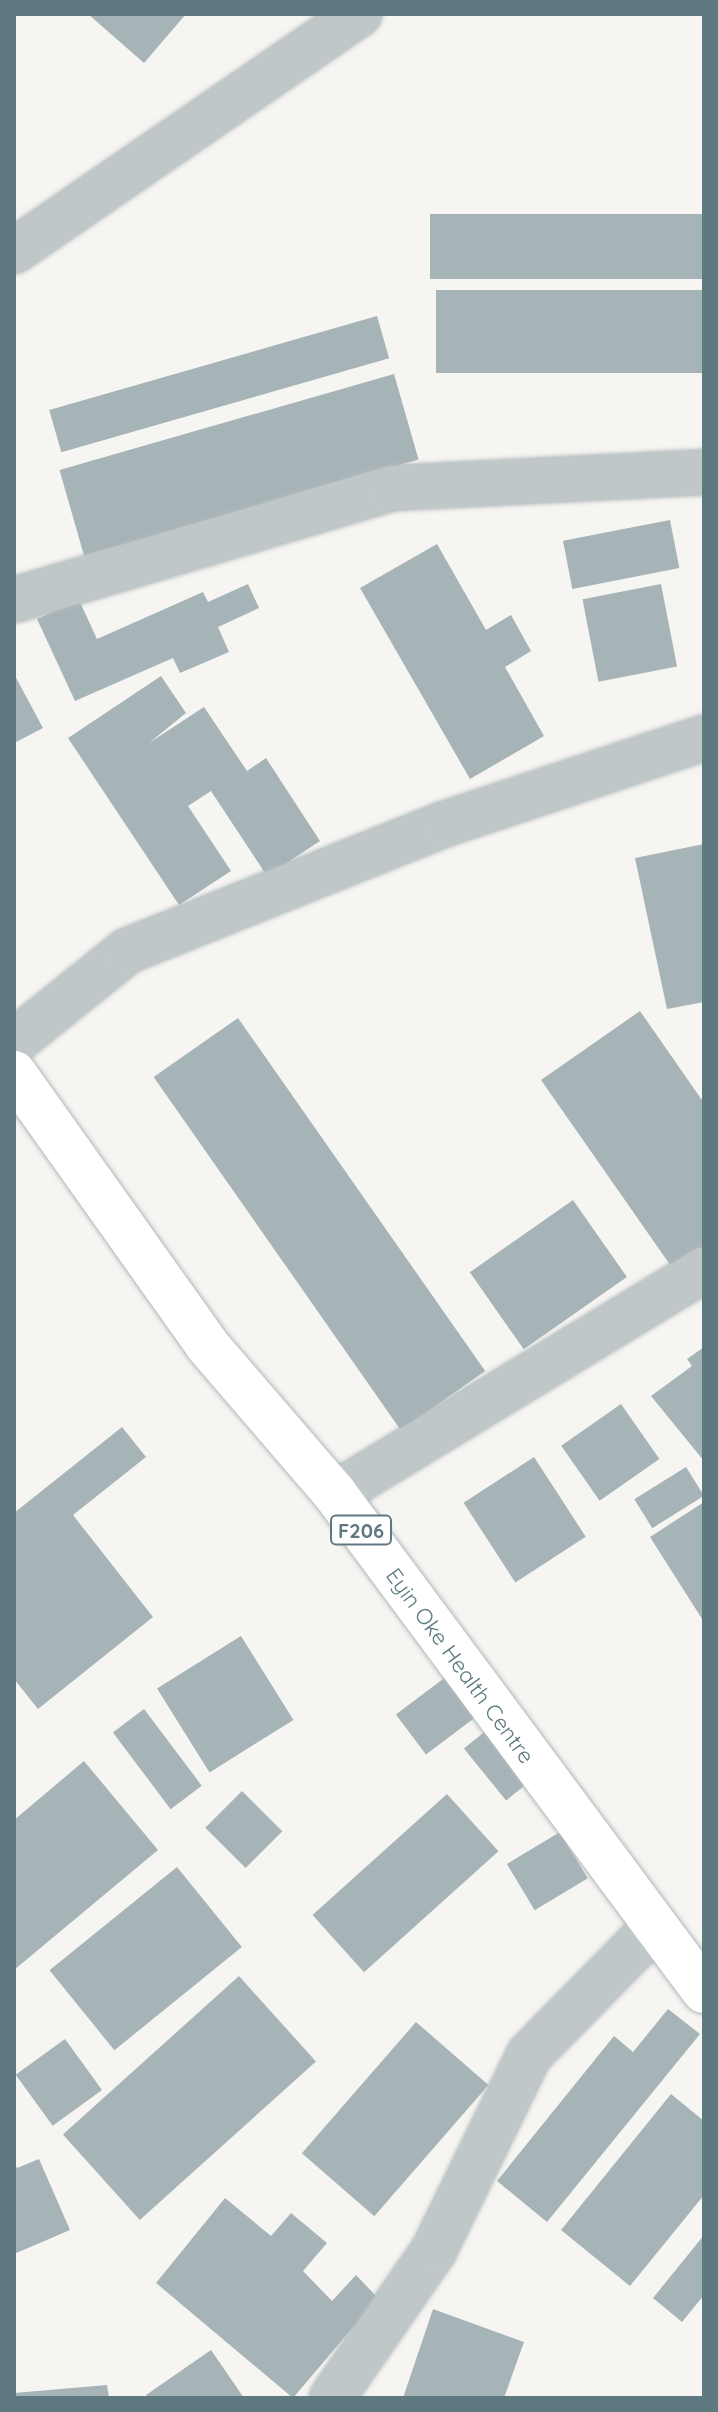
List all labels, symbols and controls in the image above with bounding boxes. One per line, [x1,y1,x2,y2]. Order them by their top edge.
road number: F206 [329,1514,393,1546]
street label: Eyin Oke Health Centre [380,1563,540,1769]

